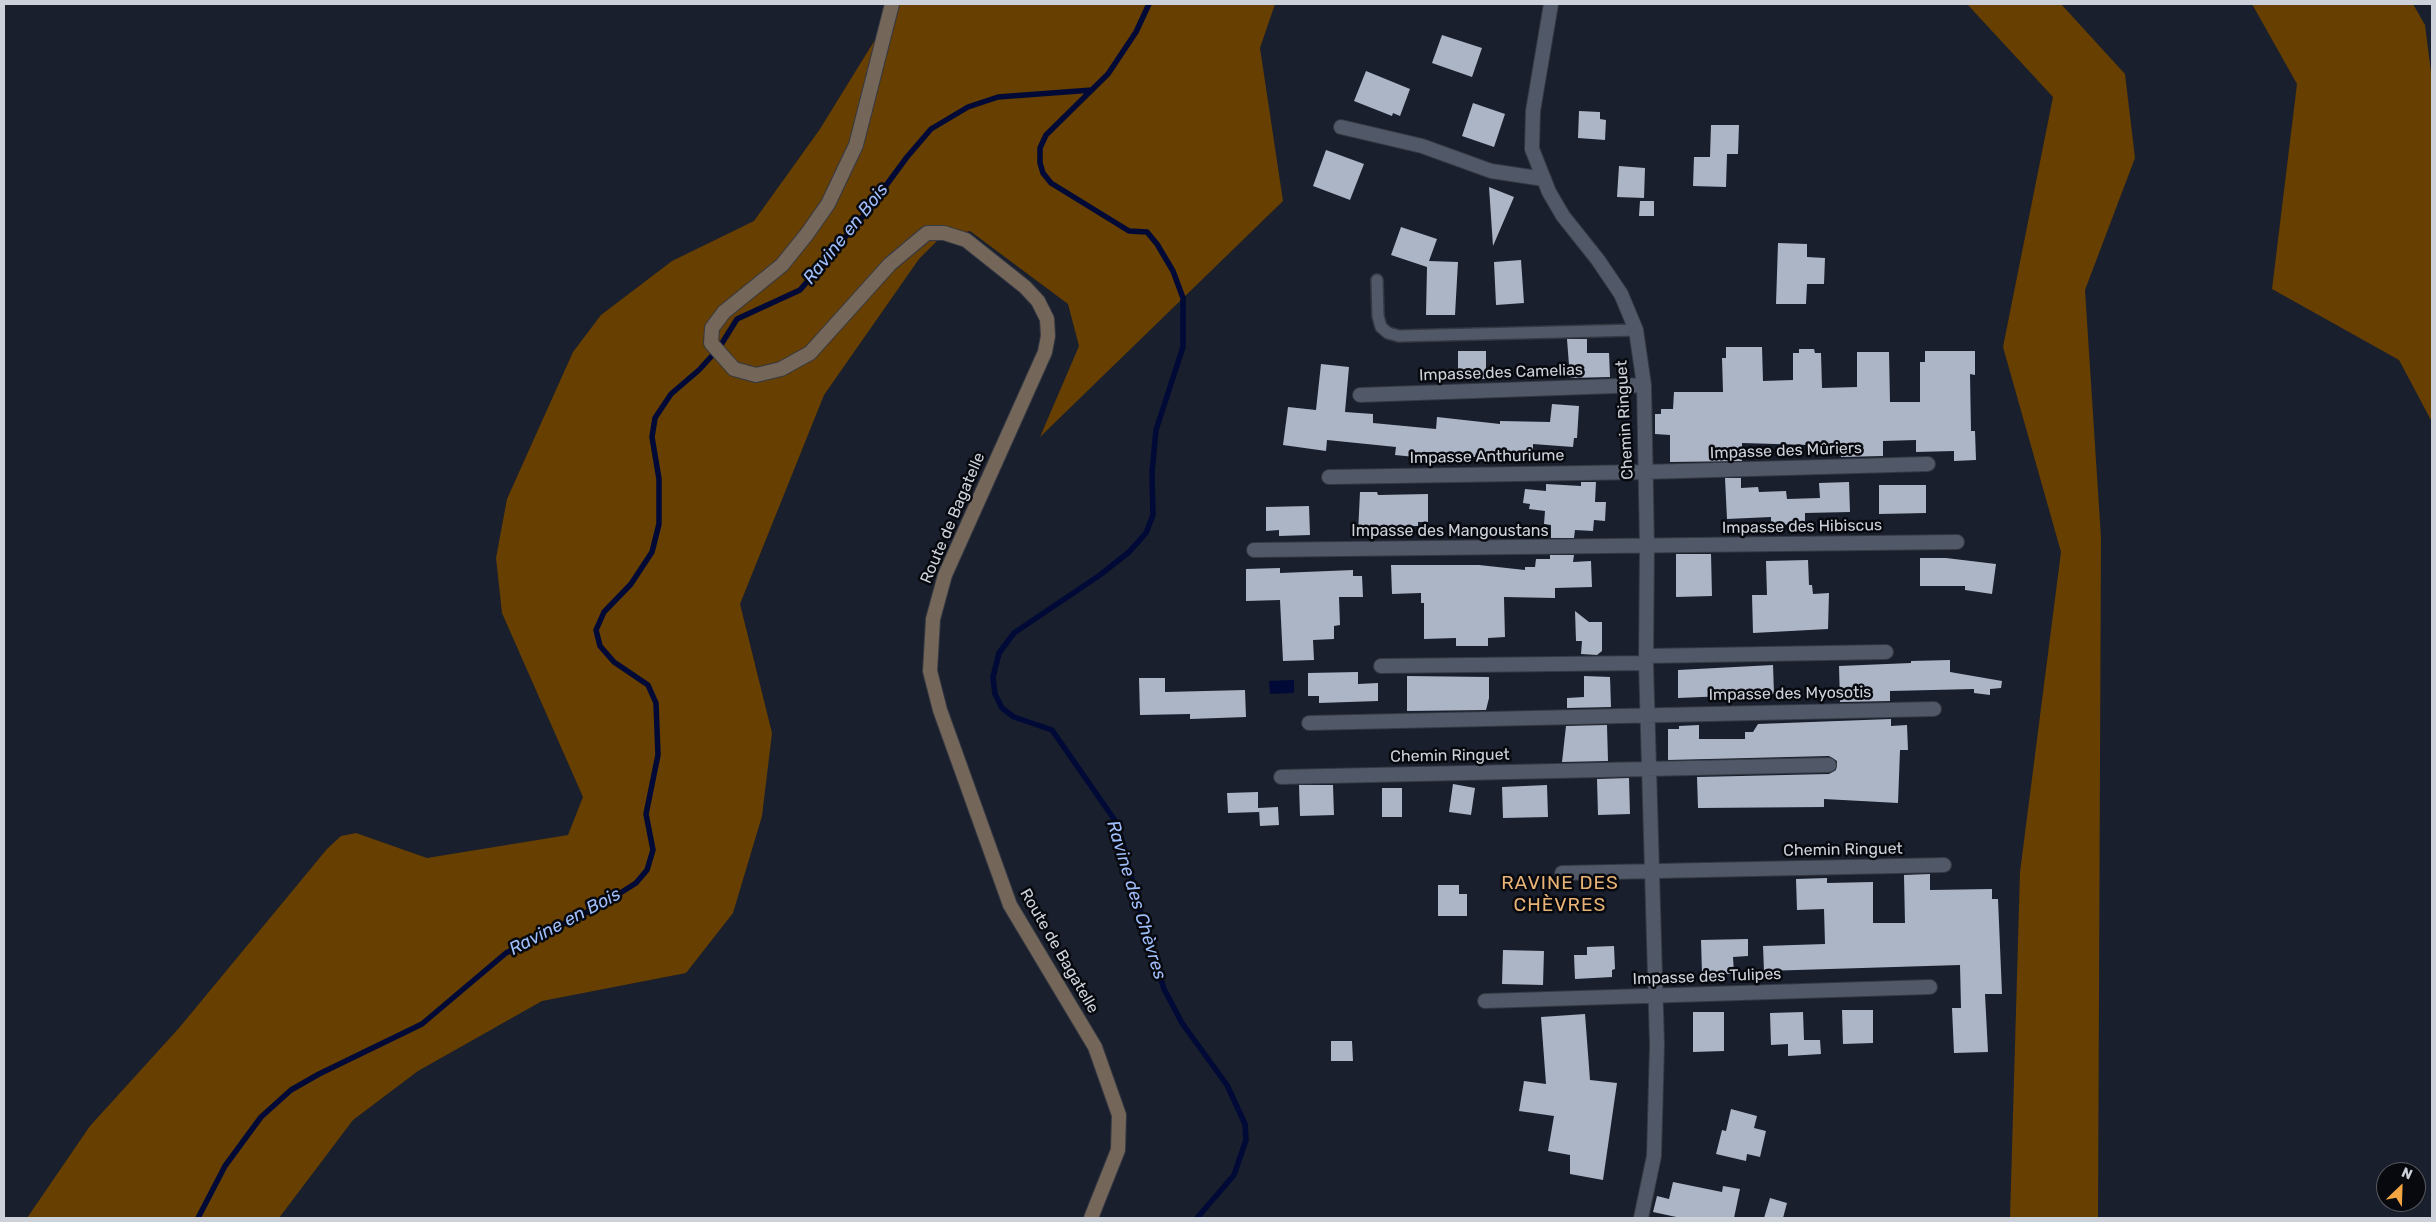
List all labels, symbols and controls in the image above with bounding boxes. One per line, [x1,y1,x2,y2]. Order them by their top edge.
water label: Ravine en Bois [799,179,893,289]
street label: Chemin Ringuet [1612,360,1638,480]
street label: Impasse des Camelias [1419,361,1583,385]
street label: Impasse des Mûriers [1710,439,1862,463]
street label: Impasse Anthuriume [1409,446,1565,468]
street label: Route de Bagatelle [917,450,989,586]
street label: Impasse des Hibiscus [1722,516,1882,538]
street label: Impasse des Mangoustans [1351,521,1549,541]
street label: Impasse des Myosotis [1708,683,1872,705]
street label: Chemin Ringuet [1390,745,1510,767]
water label: Ravine des Chèvres [1102,818,1170,982]
street label: Chemin Ringuet [1783,839,1903,861]
district label: RAVINE DES CHÈVRES [1500,873,1620,917]
water label: Ravine en Bois [505,883,625,961]
street label: Route de Bagatelle [1016,885,1102,1017]
street label: Impasse des Tulipes [1632,965,1782,989]
north arrow [2376,1162,2426,1212]
text: N [2399,1164,2415,1184]

